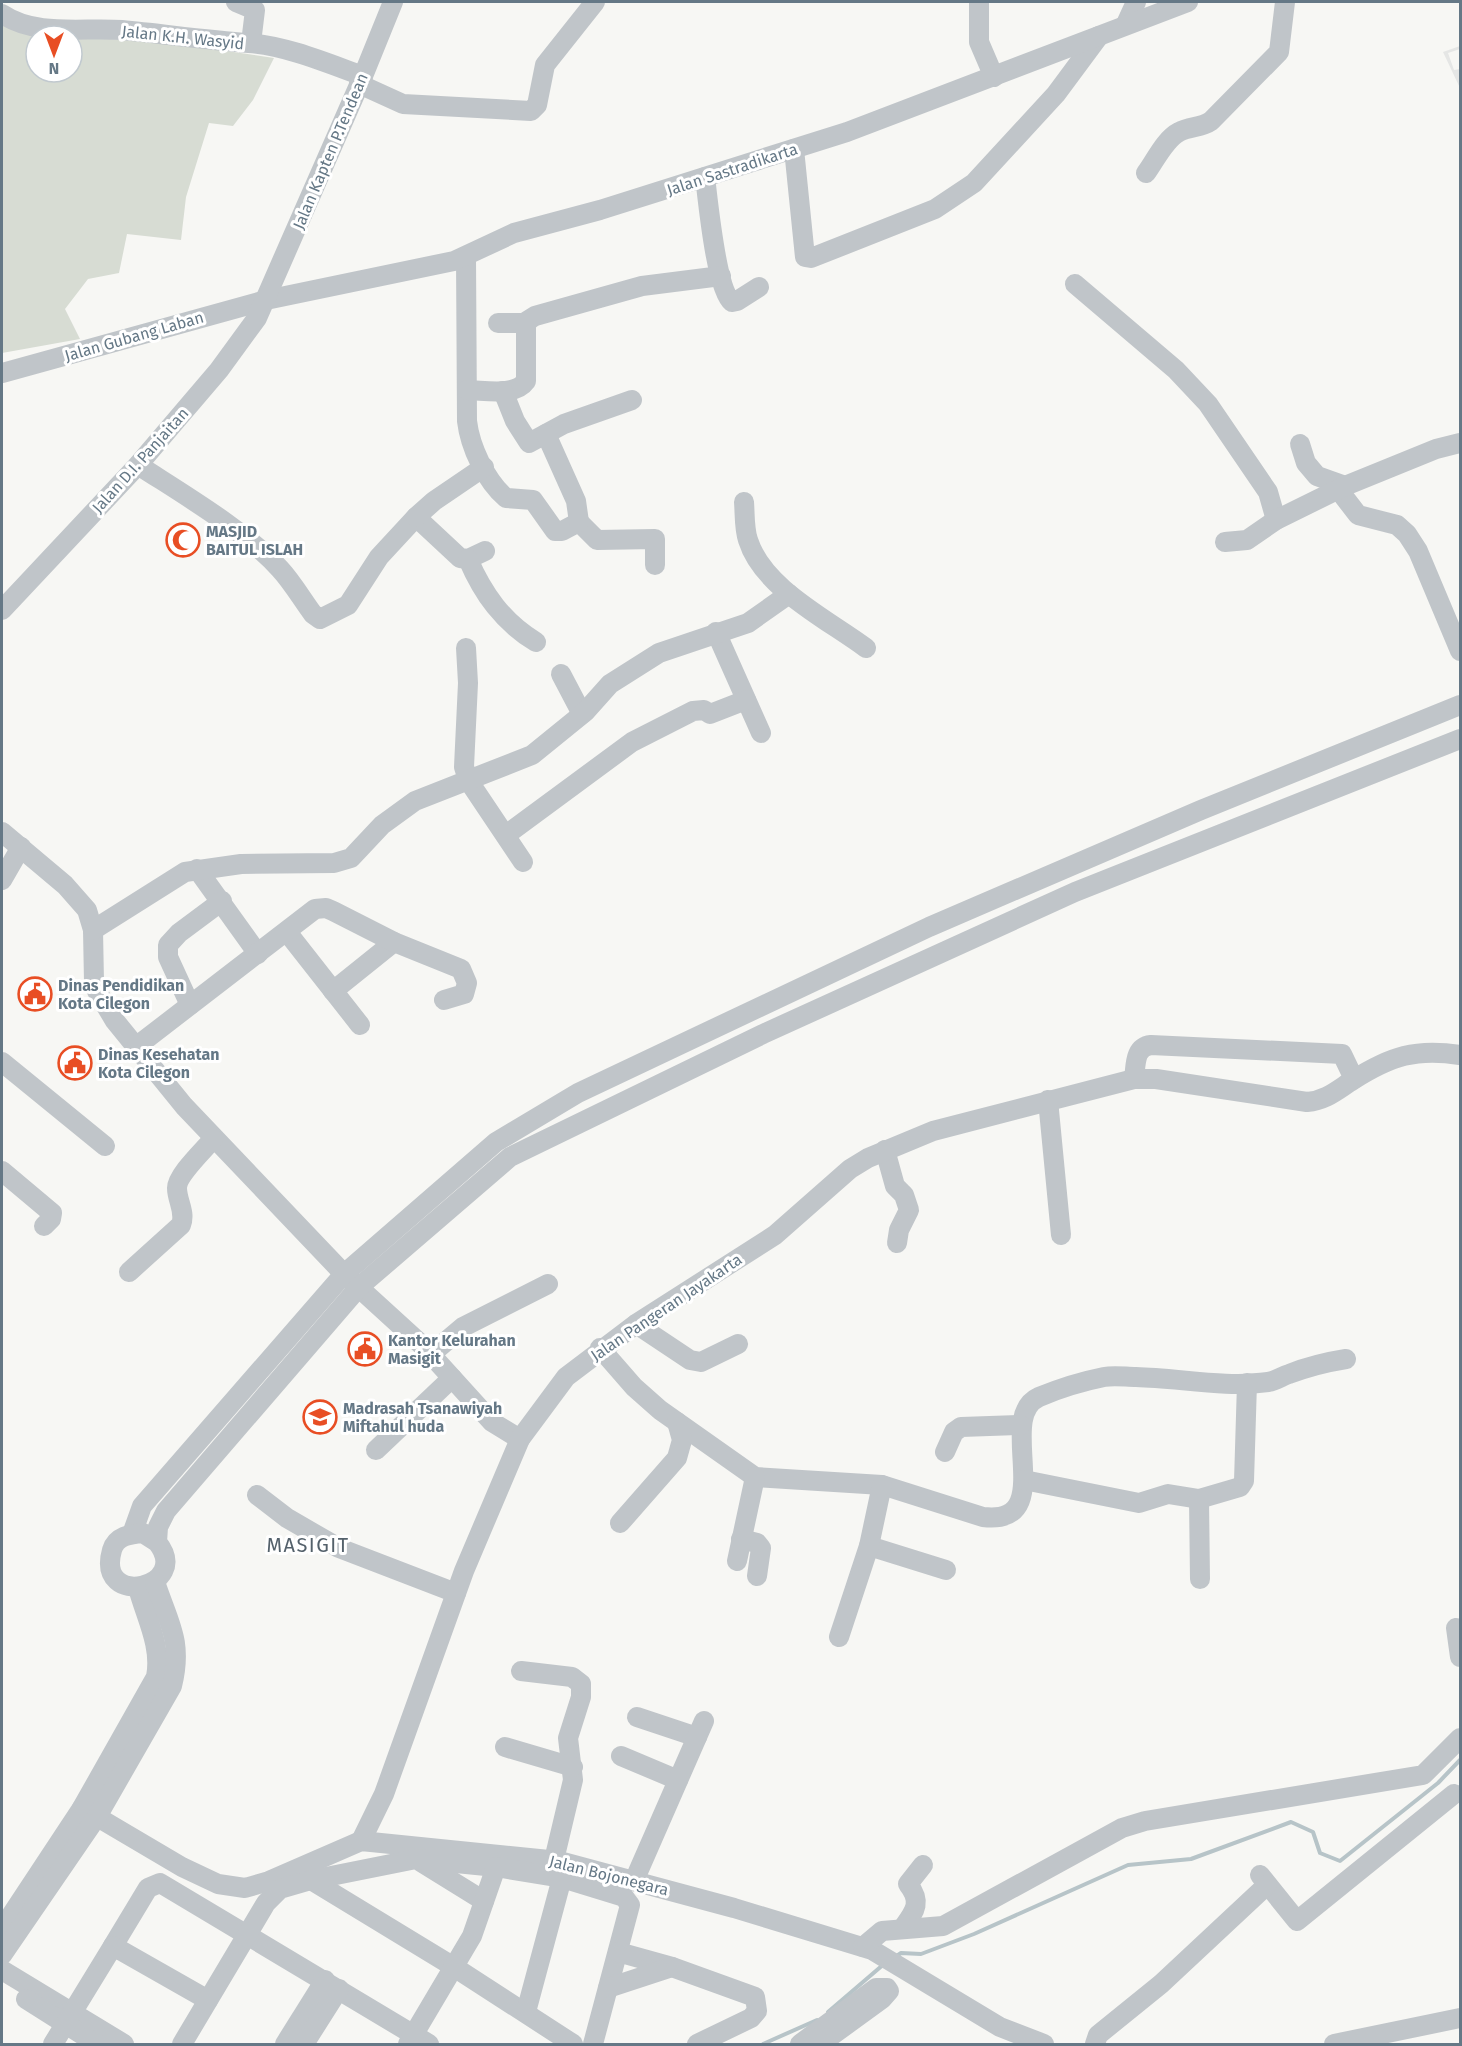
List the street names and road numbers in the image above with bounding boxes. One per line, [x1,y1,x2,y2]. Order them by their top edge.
street label: Jalan K.H. Wasyid [121,22,245,53]
street label: Jalan Kapten P.Tendean [289,70,372,232]
street label: Jalan Sastradikarta [664,139,800,200]
street label: Jalan Gubang Laban [62,308,206,365]
street label: Jalan D.I. Panjaitan [88,404,193,517]
street label: Jalan Pangeran Jayakarta [587,1250,746,1365]
street label: Jalan Bojonegara [547,1851,671,1900]

